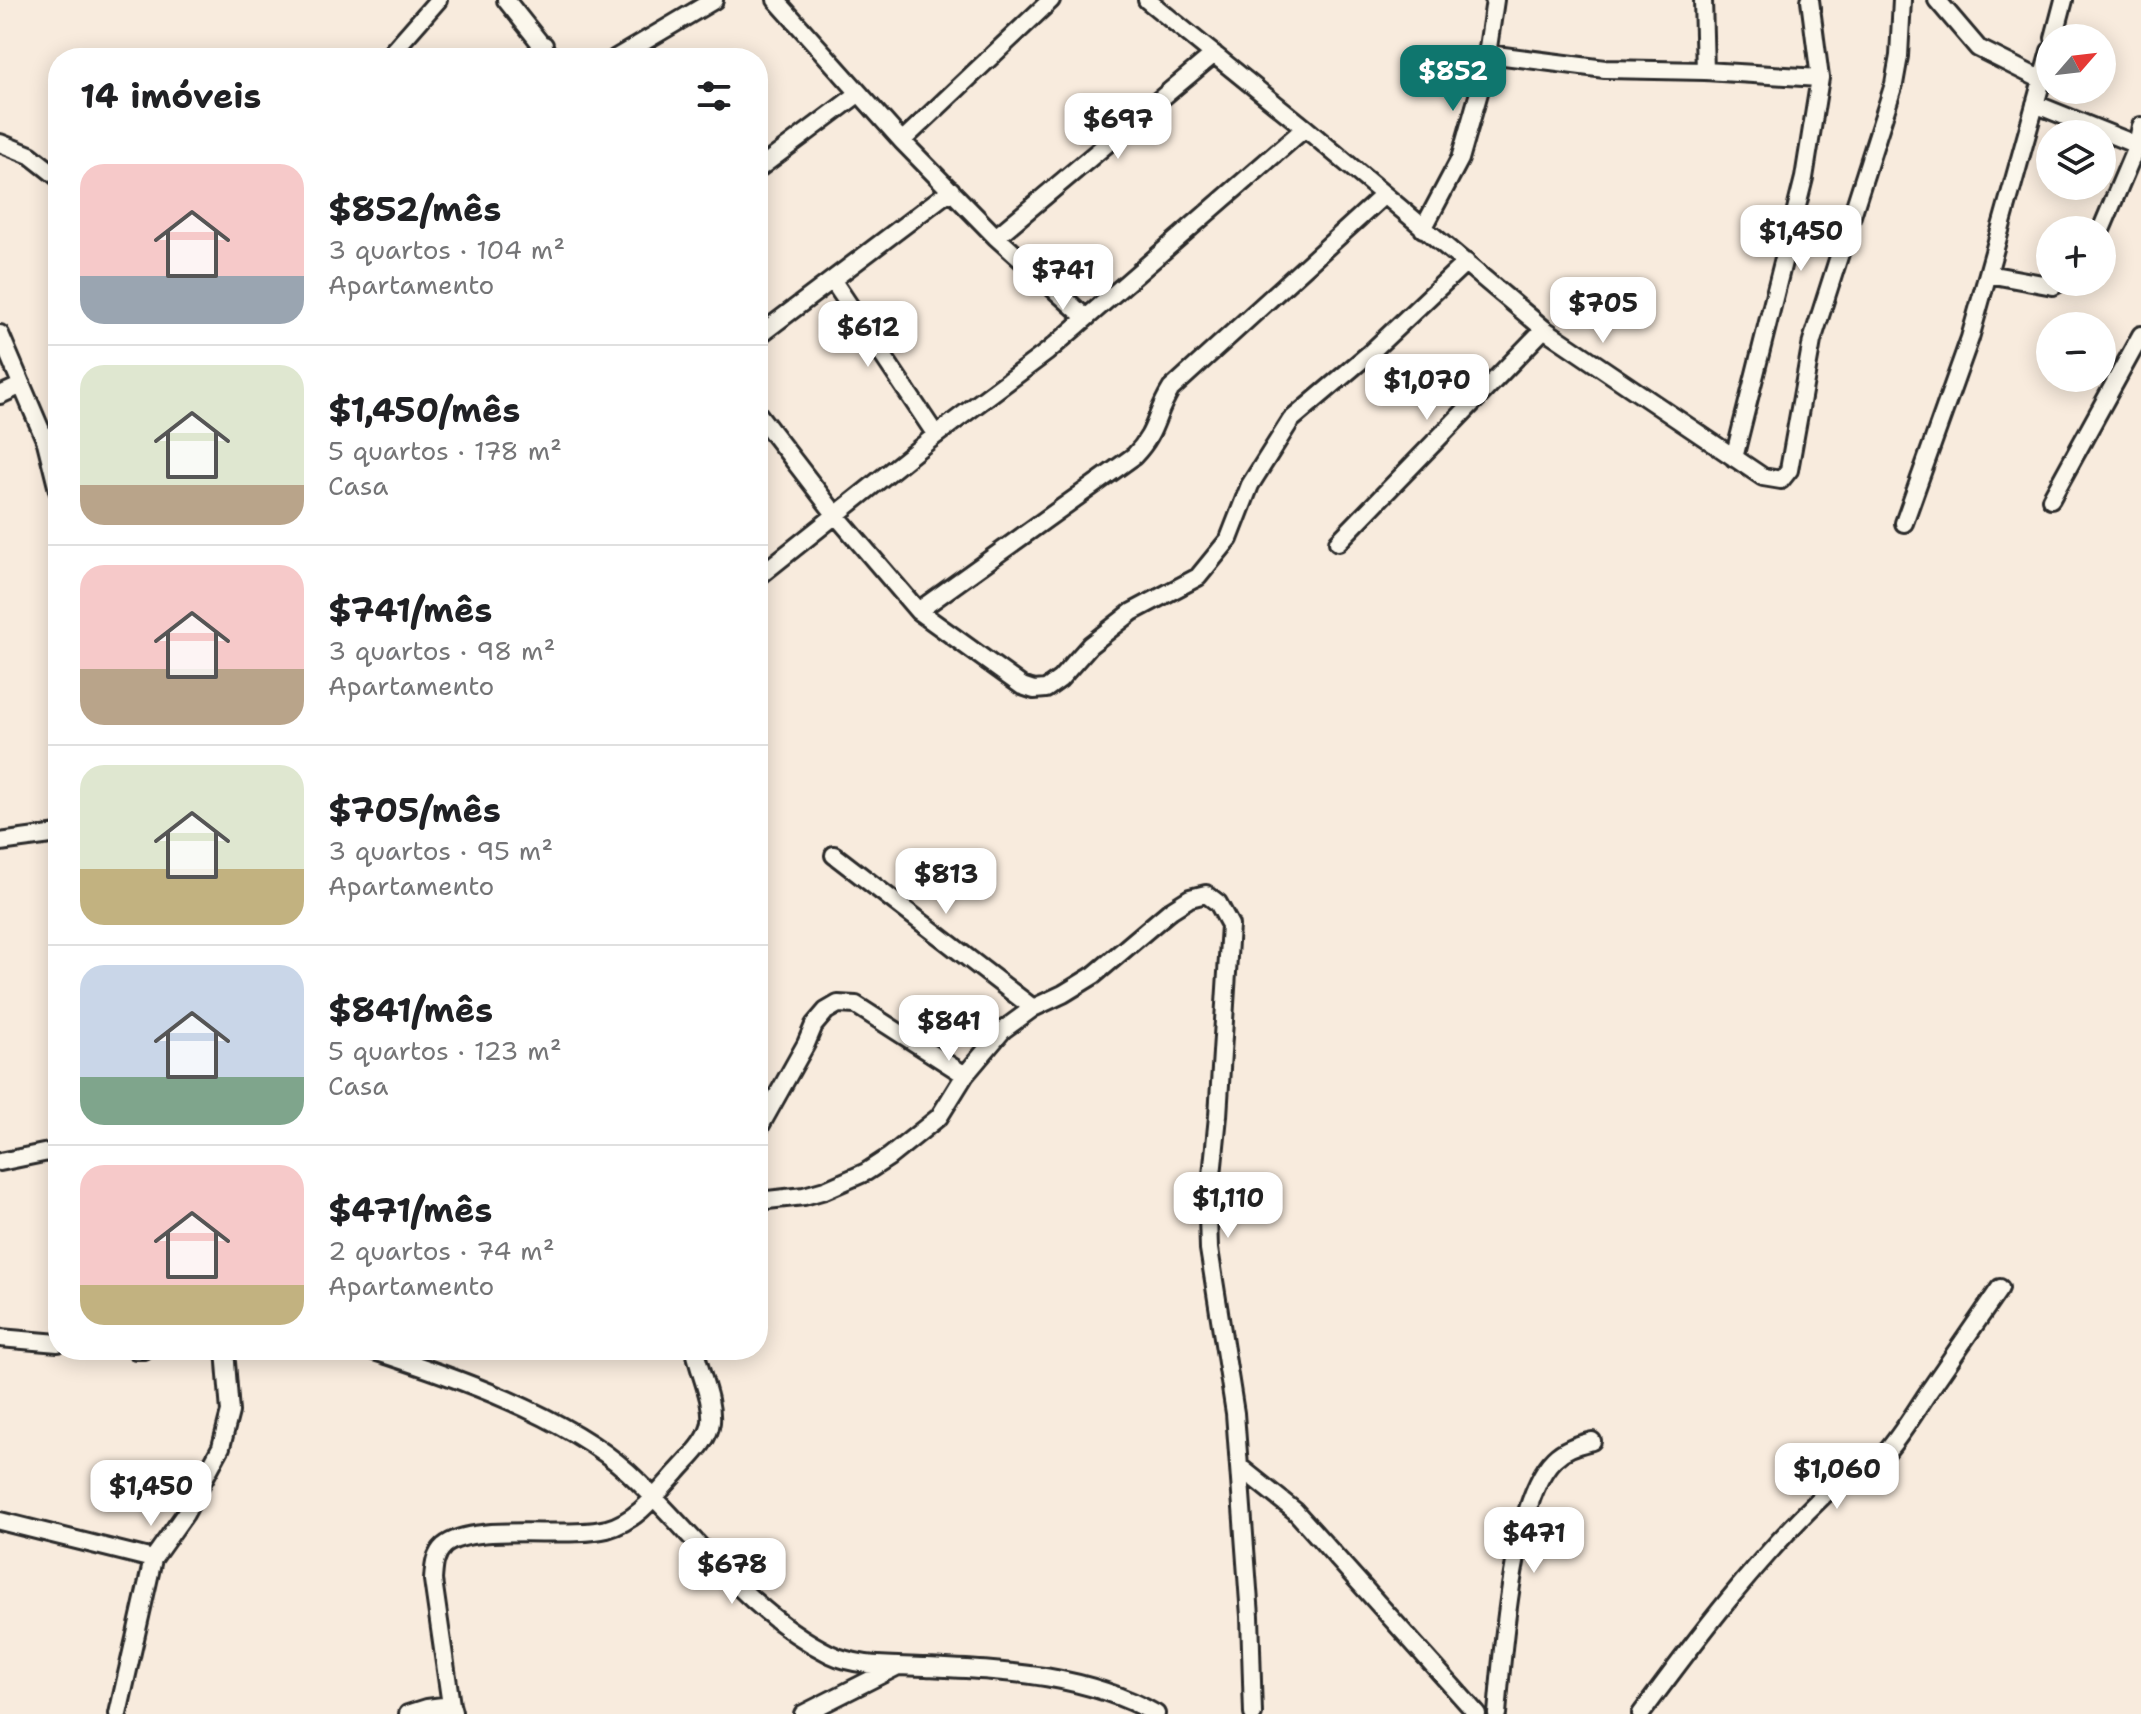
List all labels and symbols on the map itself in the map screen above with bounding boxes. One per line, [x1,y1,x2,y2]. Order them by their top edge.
north arrow [2036,24,2116,104]
pin: $852 [1406,45,1500,113]
pin: $697 [1071,93,1165,161]
pin: $1,450 [1736,205,1866,273]
pin: $741 [1016,244,1110,312]
pin: $705 [1556,277,1650,345]
pin: $612 [821,301,915,369]
pin: $1,070 [1362,354,1492,422]
pin: $813 [899,848,993,916]
pin: $841 [902,995,996,1063]
pin: $1,110 [1163,1172,1293,1240]
pin: $1,060 [1772,1443,1902,1511]
pin: $1,450 [86,1460,216,1528]
pin: $471 [1487,1507,1581,1575]
pin: $678 [685,1538,779,1606]

